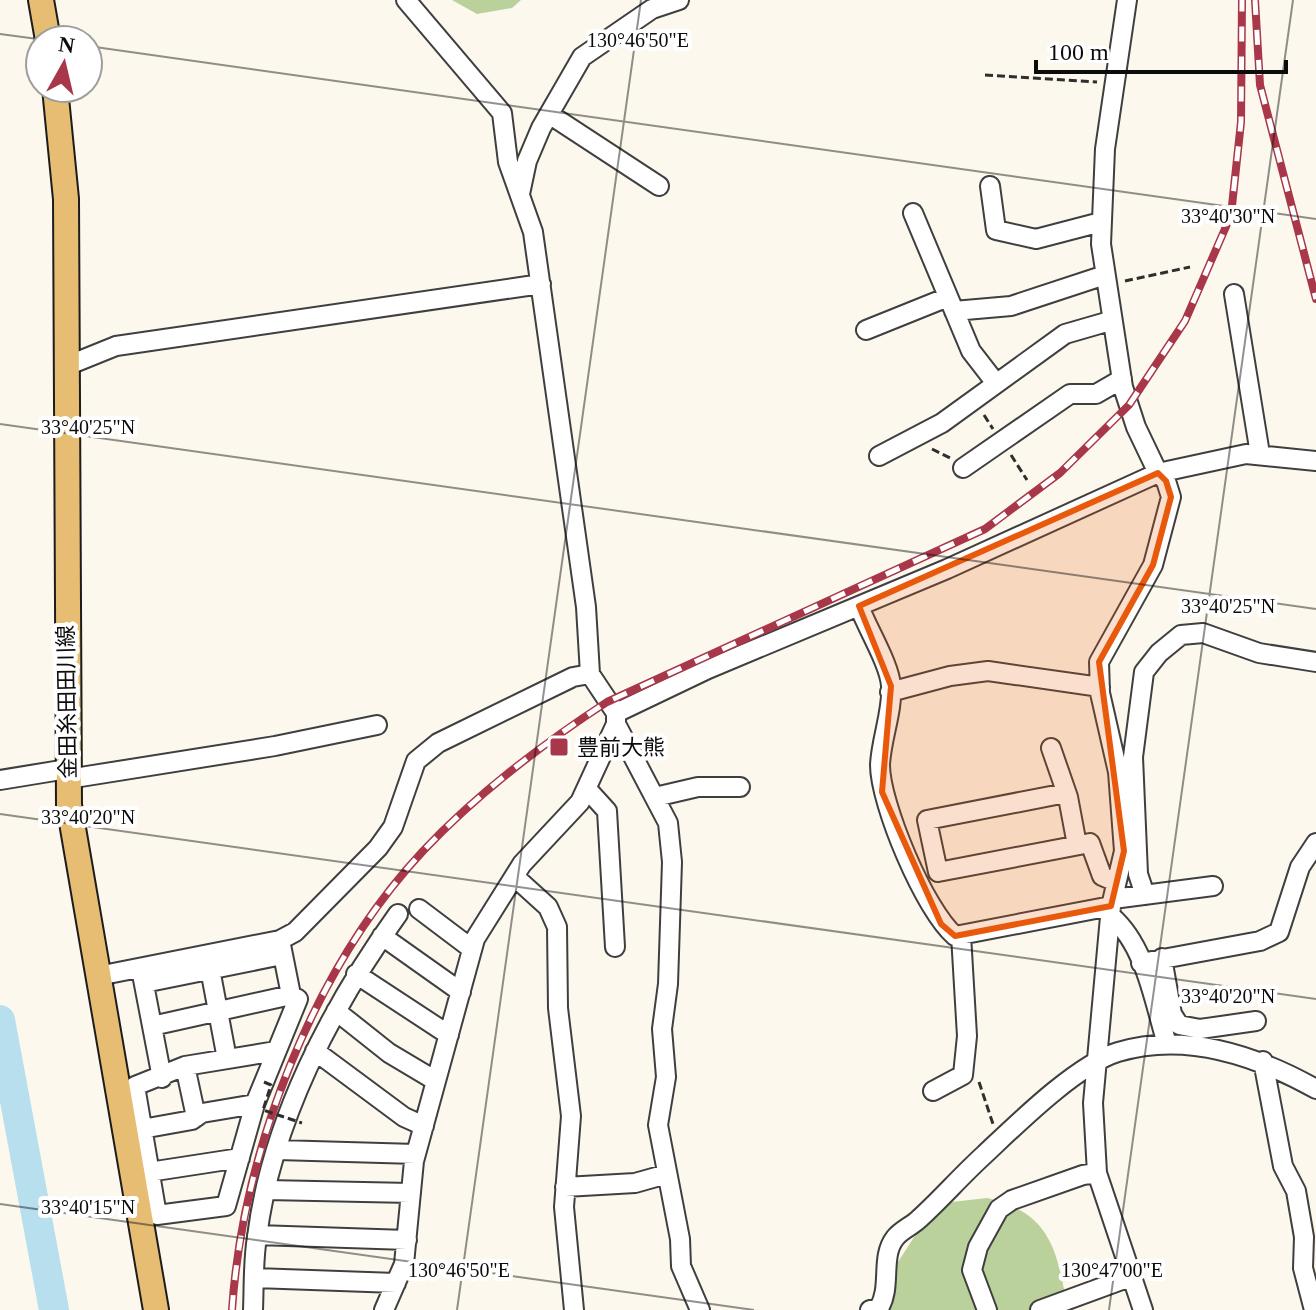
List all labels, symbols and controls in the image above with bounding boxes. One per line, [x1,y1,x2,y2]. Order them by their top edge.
north arrow [24,24,104,104]
scale bar [1036,24,1286,74]
text: 130°46'50"E [587,29,689,51]
text: N [57,31,76,58]
text: 100 m [1048,39,1109,65]
text: 33°40'30"N [1181,205,1275,227]
text: 33°40'25"N [41,416,135,438]
text: 33°40'25"N [1181,595,1275,617]
street label: 金田糸田田川線 [53,625,81,779]
place label: 豊前大熊 [577,735,665,760]
marker: 豊前大熊 [548,736,570,758]
text: 33°40'20"N [41,806,135,828]
text: 33°40'20"N [1181,985,1275,1007]
text: 33°40'15"N [41,1196,135,1218]
text: 130°46'50"E [408,1259,510,1281]
text: 130°47'00"E [1061,1259,1163,1281]

